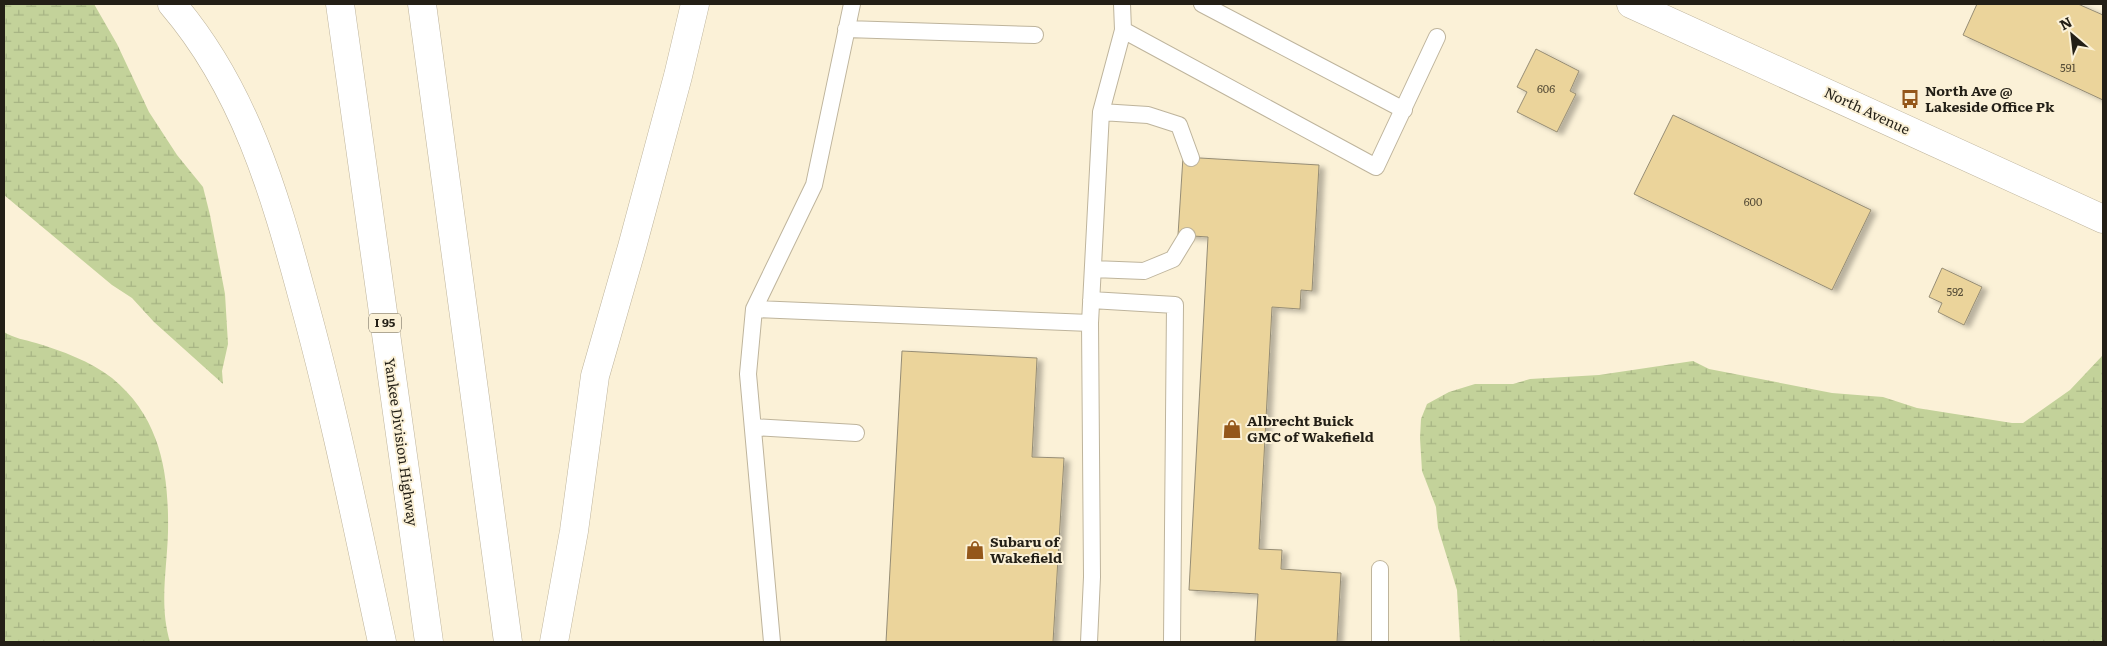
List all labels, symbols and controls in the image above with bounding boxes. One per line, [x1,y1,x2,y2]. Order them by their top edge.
north arrow [2047,10,2097,60]
text: N [2056,11,2076,34]
house number: 591 [2060,59,2076,75]
house number: 606 [1537,80,1555,96]
place label: North Ave @ Lakeside Office Pk [1925,80,2055,116]
street label: North Avenue [1821,81,1914,139]
bus stop icon: North Ave @ Lakeside Office Pk [1899,88,1921,110]
house number: 600 [1744,193,1762,209]
house number: 592 [1947,283,1964,299]
road number: I 95 [369,314,401,332]
street label: Yankee Division Highway [380,356,424,528]
place label: Albrecht Buick GMC of Wakefield [1247,410,1374,446]
shop icon: Albrecht Buick GMC of Wakefield [1221,418,1243,440]
place label: Subaru of Wakefield [990,531,1062,567]
shop icon: Subaru of Wakefield [964,539,986,561]

